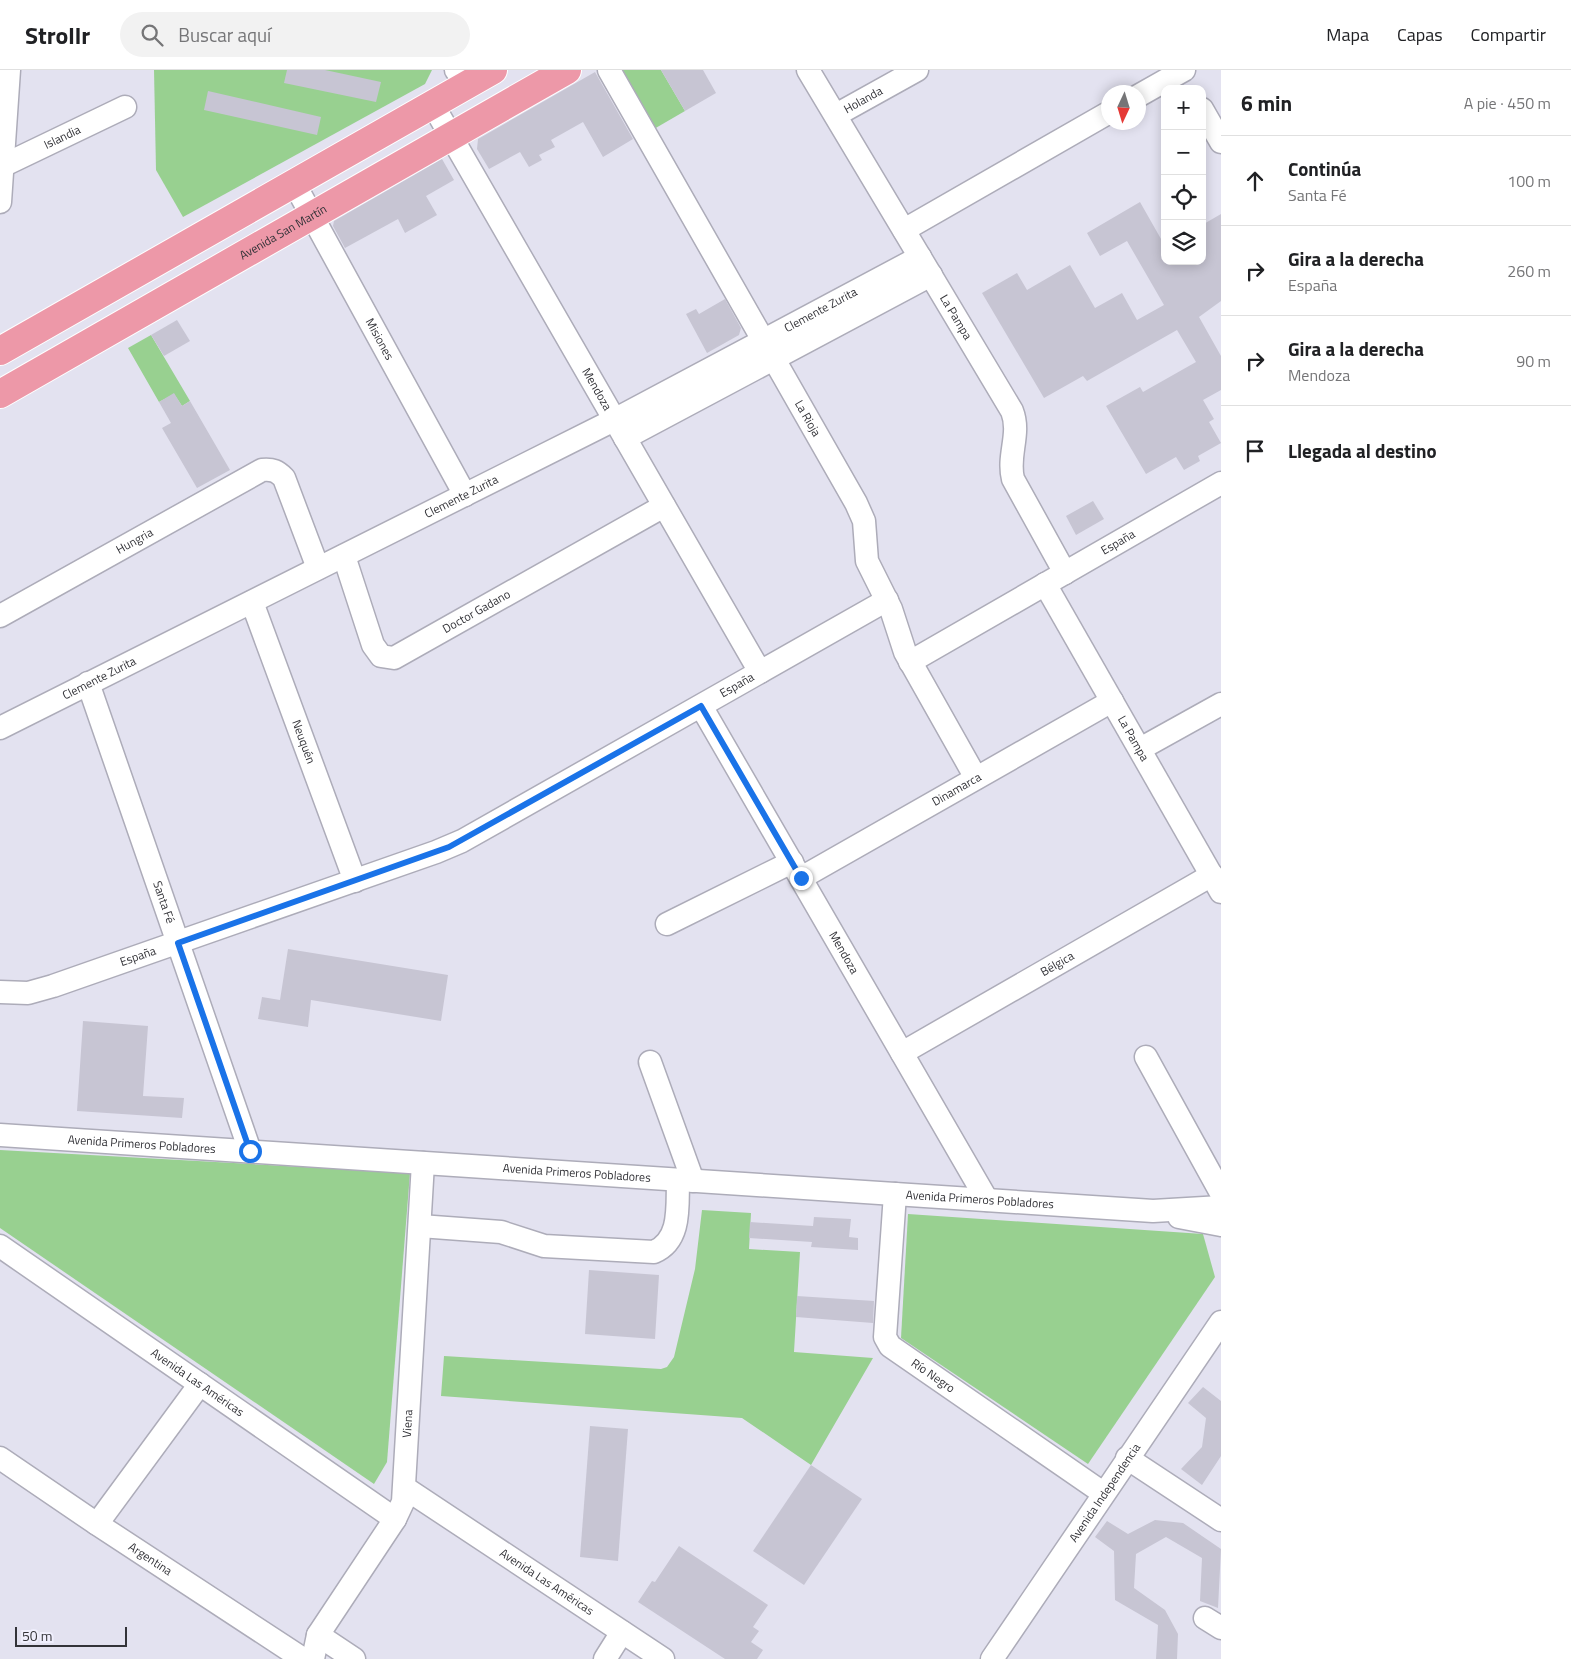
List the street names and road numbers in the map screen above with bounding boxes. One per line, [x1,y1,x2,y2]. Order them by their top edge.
street label: Holanda [840,81,886,118]
street label: Islandia [40,120,84,154]
street label: Avenida San Martín [236,199,330,264]
street label: Clemente Zurita [780,282,860,337]
street label: La Pampa [935,291,977,343]
street label: Misiones [361,314,399,364]
street label: Mendoza [577,364,617,414]
street label: La Rioja [790,396,826,440]
street label: Clemente Zurita [421,470,501,523]
street label: Hungria [112,523,156,559]
street label: España [1097,524,1139,559]
street label: Doctor Gadano [439,584,514,638]
street label: Clemente Zurita [59,651,139,704]
street label: España [716,667,757,702]
street label: La Pampa [1113,712,1154,765]
street label: Neuquén [287,717,321,766]
street label: Dinamarca [928,767,985,811]
street label: Santa Fé [148,878,181,926]
street label: Mendoza [824,927,864,977]
street label: España [117,941,158,971]
street label: Bélgica [1037,946,1077,981]
street label: Avenida Primeros Pobladores [67,1129,217,1158]
street label: Avenida Primeros Pobladores [502,1158,652,1187]
street label: Avenida Primeros Pobladores [905,1185,1055,1213]
street label: Avenida Las Américas [147,1343,249,1421]
street label: Río Negro [908,1353,959,1397]
street label: Viena [397,1409,417,1438]
street label: Avenida Independencia [1064,1439,1145,1546]
street label: Argentina [125,1537,176,1580]
street label: Avenida Las Américas [496,1543,598,1620]

